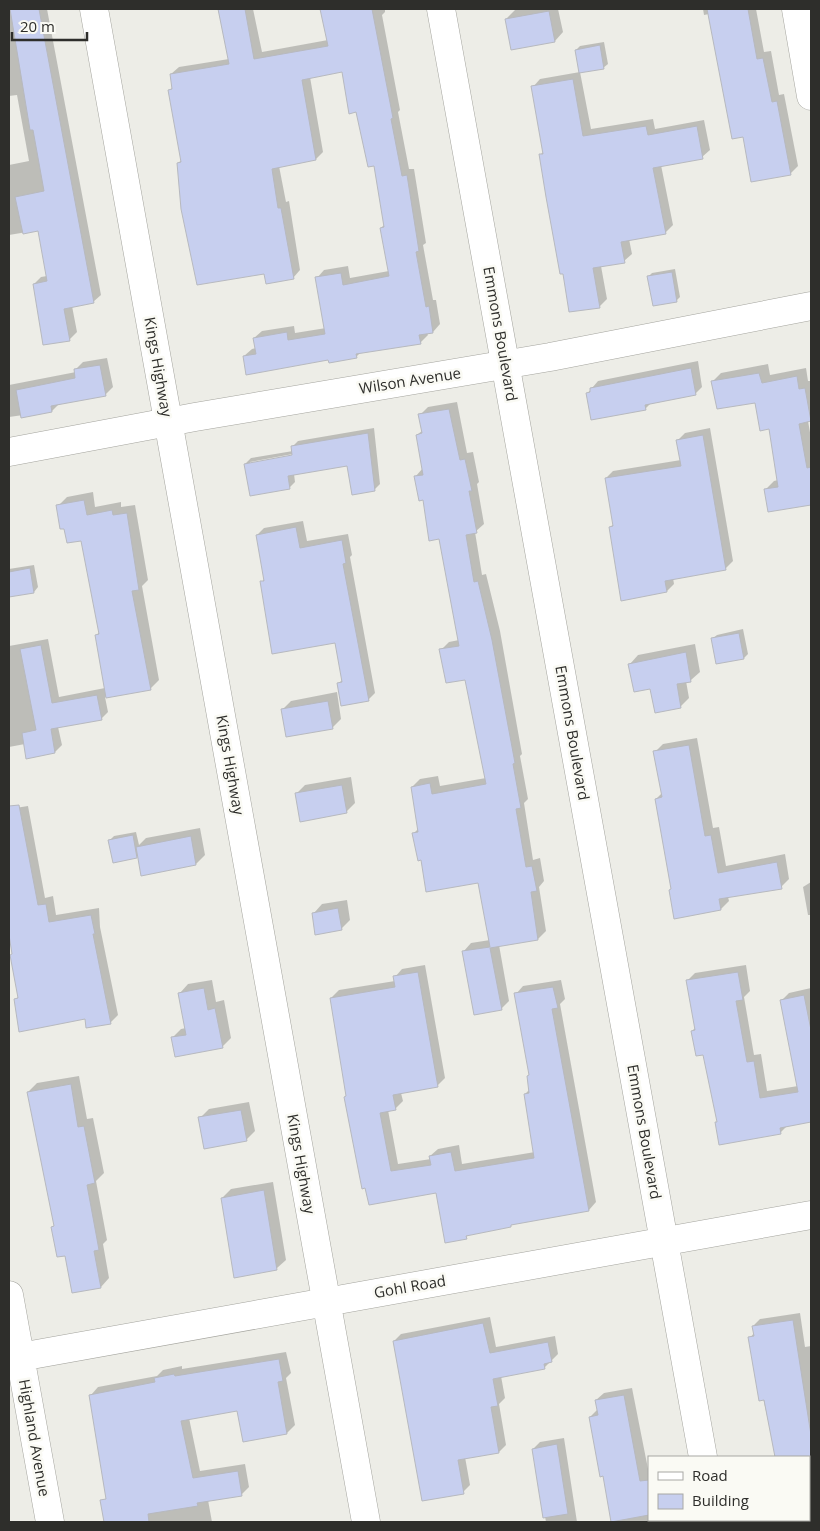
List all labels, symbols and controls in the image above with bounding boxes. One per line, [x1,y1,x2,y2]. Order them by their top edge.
scale bar [12,10,88,42]
text: 20 m [20,16,55,36]
street label: Emmons Boulevard [479,265,523,403]
street label: Kings Highway [140,315,178,419]
street label: Wilson Avenue [357,362,462,398]
street label: Emmons Boulevard [551,664,595,802]
street label: Kings Highway [212,713,250,817]
street label: Emmons Boulevard [623,1063,667,1201]
street label: Kings Highway [283,1112,321,1216]
street label: Gohl Road [372,1270,447,1302]
street label: Highland Avenue [15,1378,55,1498]
legend [648,1456,810,1521]
text: Road [692,1465,728,1485]
text: Building [692,1490,749,1510]

